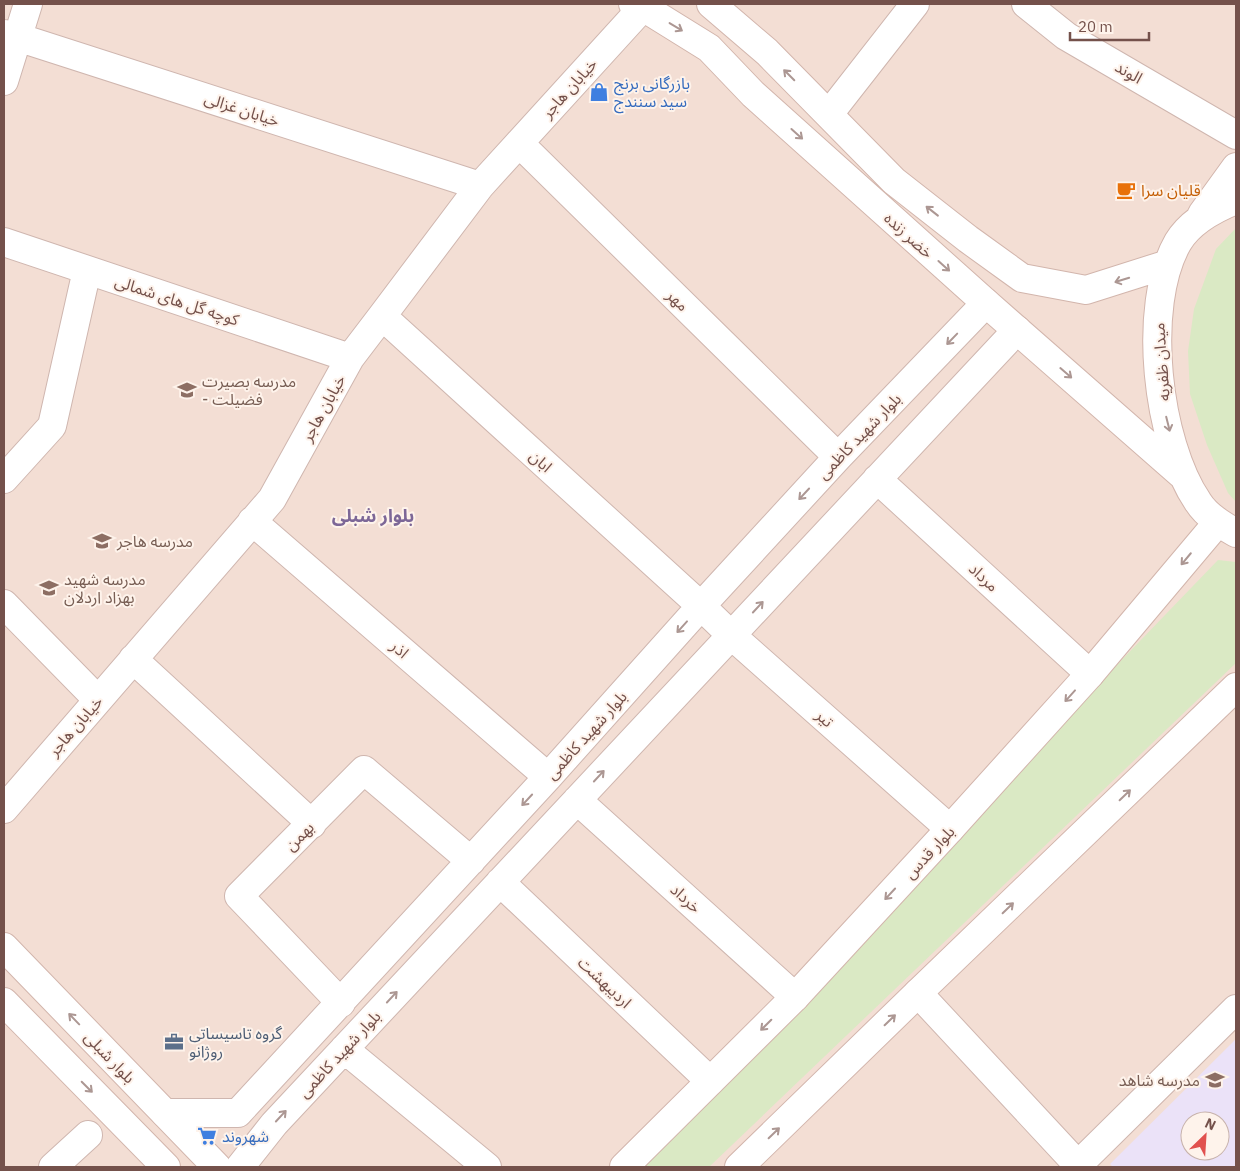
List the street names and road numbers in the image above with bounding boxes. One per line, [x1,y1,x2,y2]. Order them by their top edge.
street label: خیابان هاجر [536,54,601,123]
street label: الوند [1112,56,1146,88]
street label: خیابان غزالی [202,88,282,130]
street label: خضر زنده [880,208,938,262]
street label: کوچه گل های شمالی [112,271,242,331]
street label: مهر [662,284,693,315]
street label: میدان ظفریه [1148,322,1174,402]
street label: خیابان هاجر [296,371,350,446]
street label: بلوار شهید کاظمی [813,389,905,483]
street label: ابان [525,446,557,476]
street label: مرداد [965,558,1003,596]
street label: اذر [386,635,413,662]
street label: بلوار شهید کاظمی [541,687,631,783]
street label: خیابان هاجر [43,692,107,761]
street label: تیر [811,704,838,731]
street label: بهمن [280,817,318,855]
street label: بلوار قدس [899,821,959,883]
street label: خرداد [667,879,705,917]
street label: اردیبهشت [574,952,636,1012]
street label: بلوار شهید کاظمی [293,1006,385,1102]
street label: بلوار شبلی [80,1027,140,1087]

